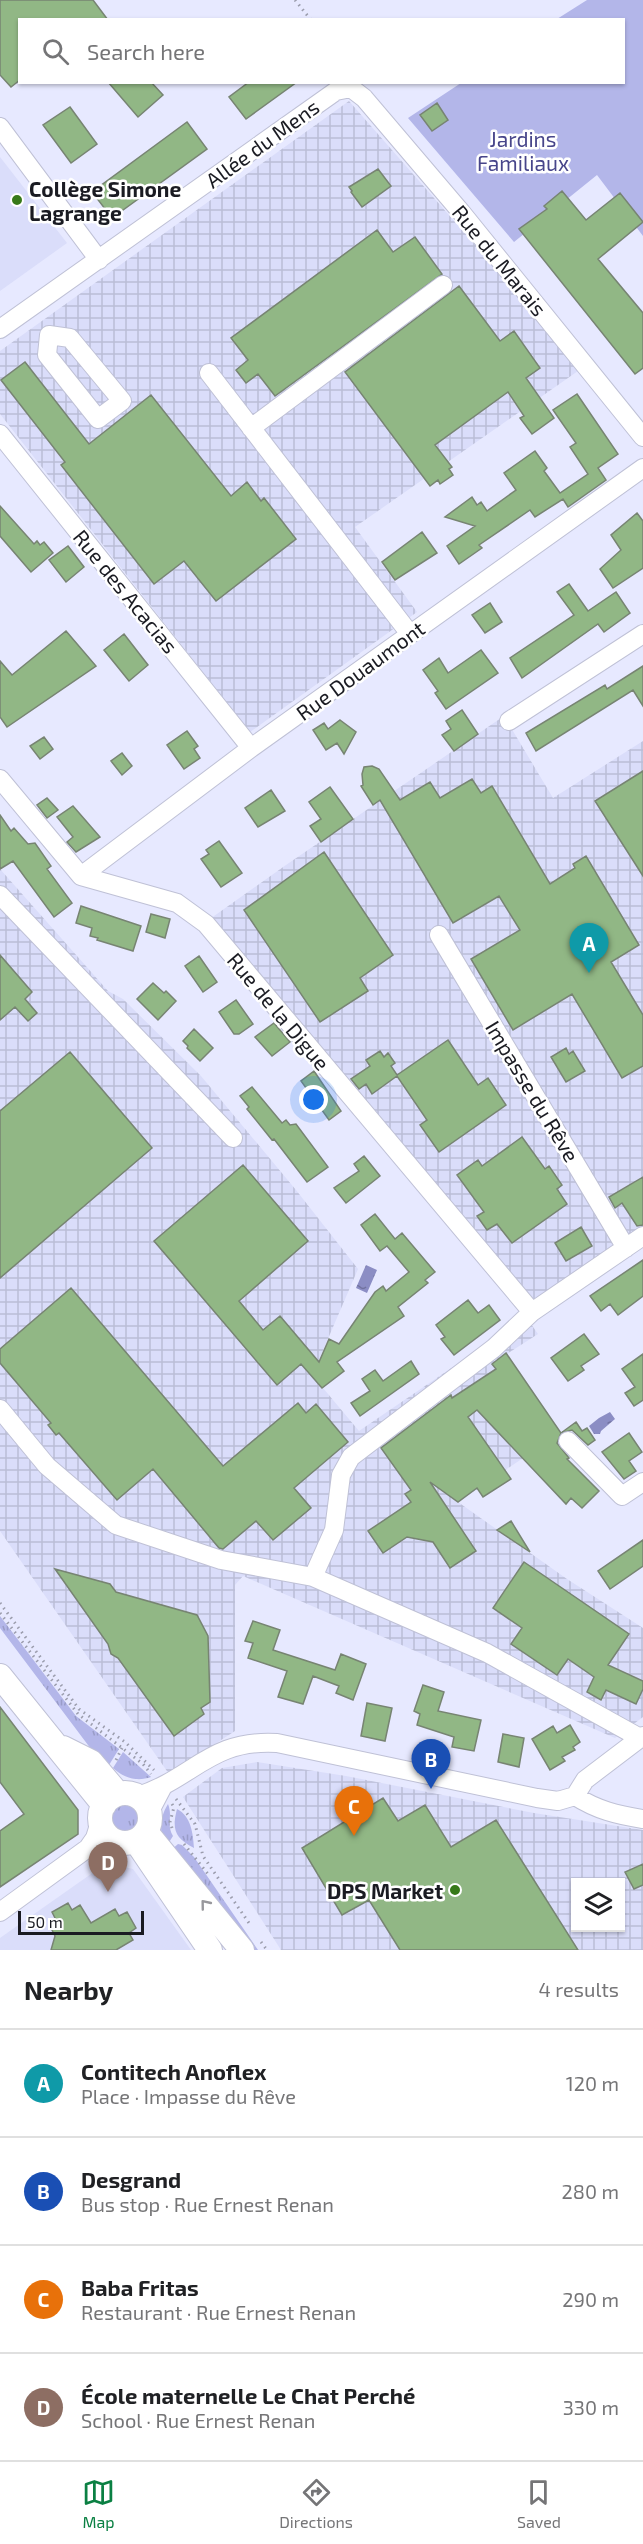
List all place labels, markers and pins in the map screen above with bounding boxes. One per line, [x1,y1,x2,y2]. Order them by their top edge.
place label: Collège Simone Lagrange [29,176,181,225]
marker: Collège Simone Lagrange [10,193,24,207]
pin: A [570,924,608,973]
pin: B [412,1740,450,1789]
pin: C [334,1786,374,1836]
pin: D [88,1842,128,1892]
place label: DPS Market [327,1878,443,1903]
marker: DPS Market [448,1883,462,1897]

